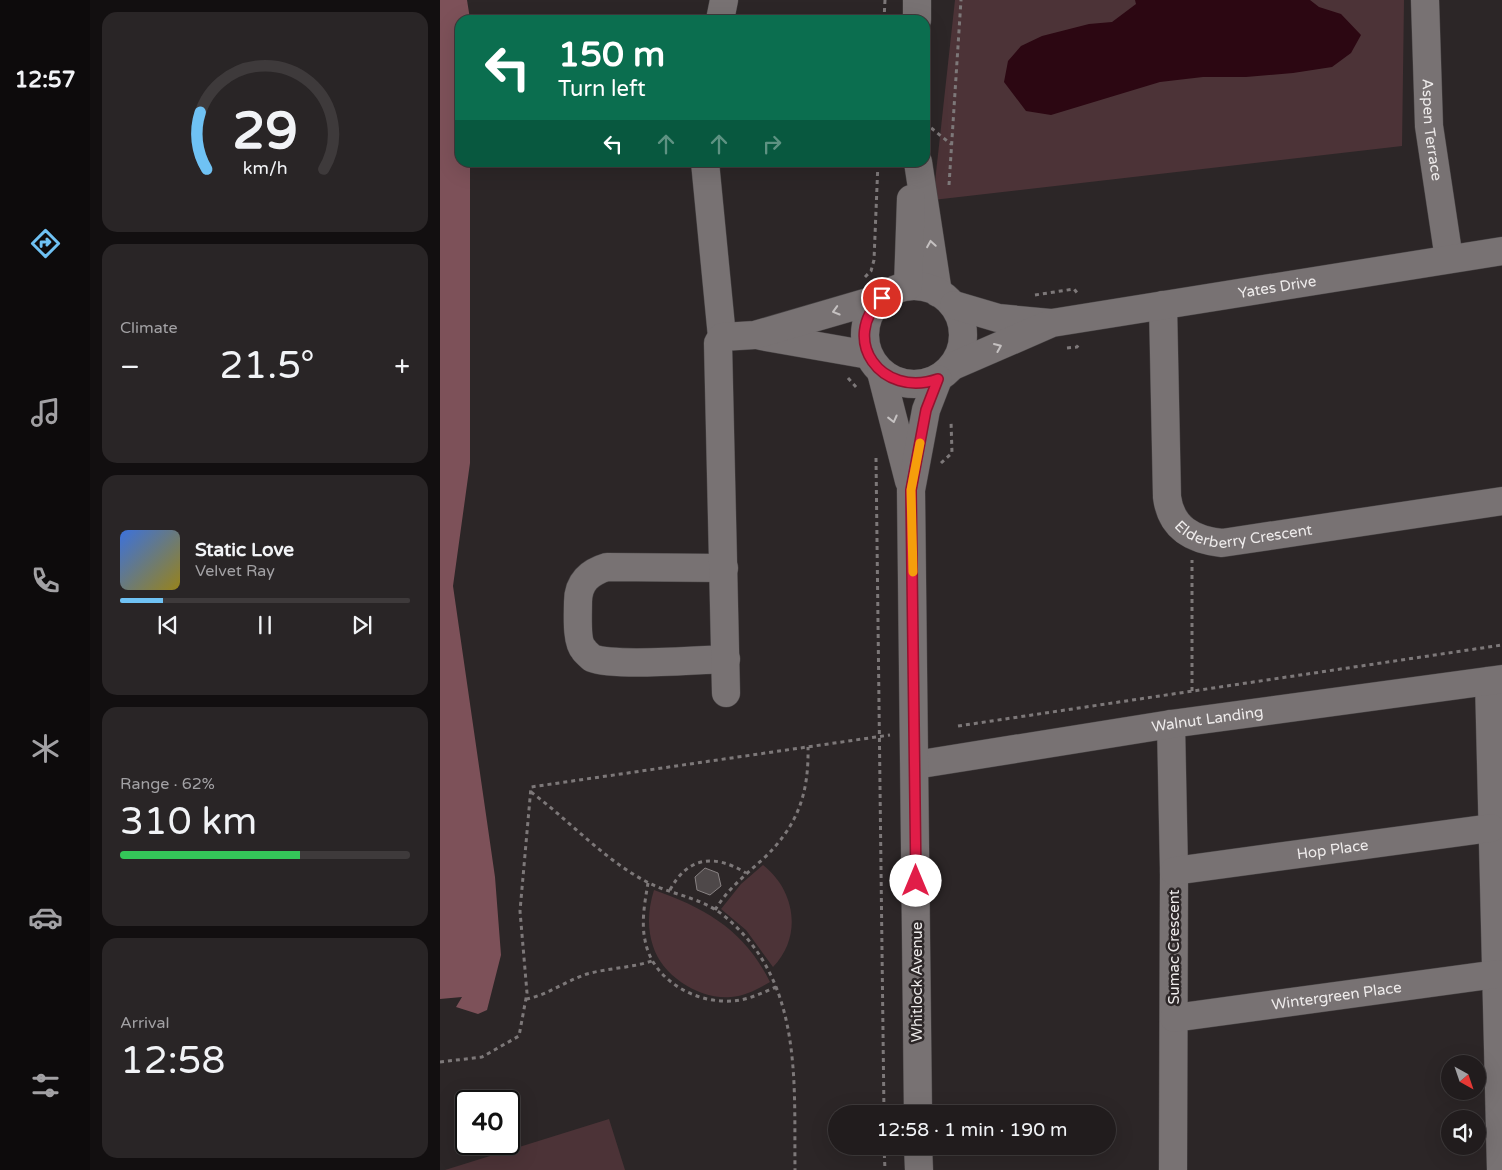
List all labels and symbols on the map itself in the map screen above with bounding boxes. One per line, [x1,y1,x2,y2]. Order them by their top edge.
street label: Aspen Terrace [1419,78,1446,182]
one-way arrow [926,240,936,249]
street label: Yates Drive [1237,272,1318,302]
pin [861,277,903,319]
one-way arrow [832,306,840,316]
one-way arrow [993,342,1002,353]
one-way arrow [888,415,898,423]
street label: Elderberry Crescent [1171,517,1314,552]
street label: Walnut Landing [1150,703,1264,736]
street label: Hop Place [1296,836,1370,863]
position arrow [889,854,941,906]
street label: Sumac Crescent [1165,889,1183,1004]
street label: Whitlock Avenue [908,922,926,1042]
street label: Wintergreen Place [1270,978,1403,1014]
north arrow [1441,1055,1486,1100]
speed limit sign: 40 [455,1090,520,1155]

